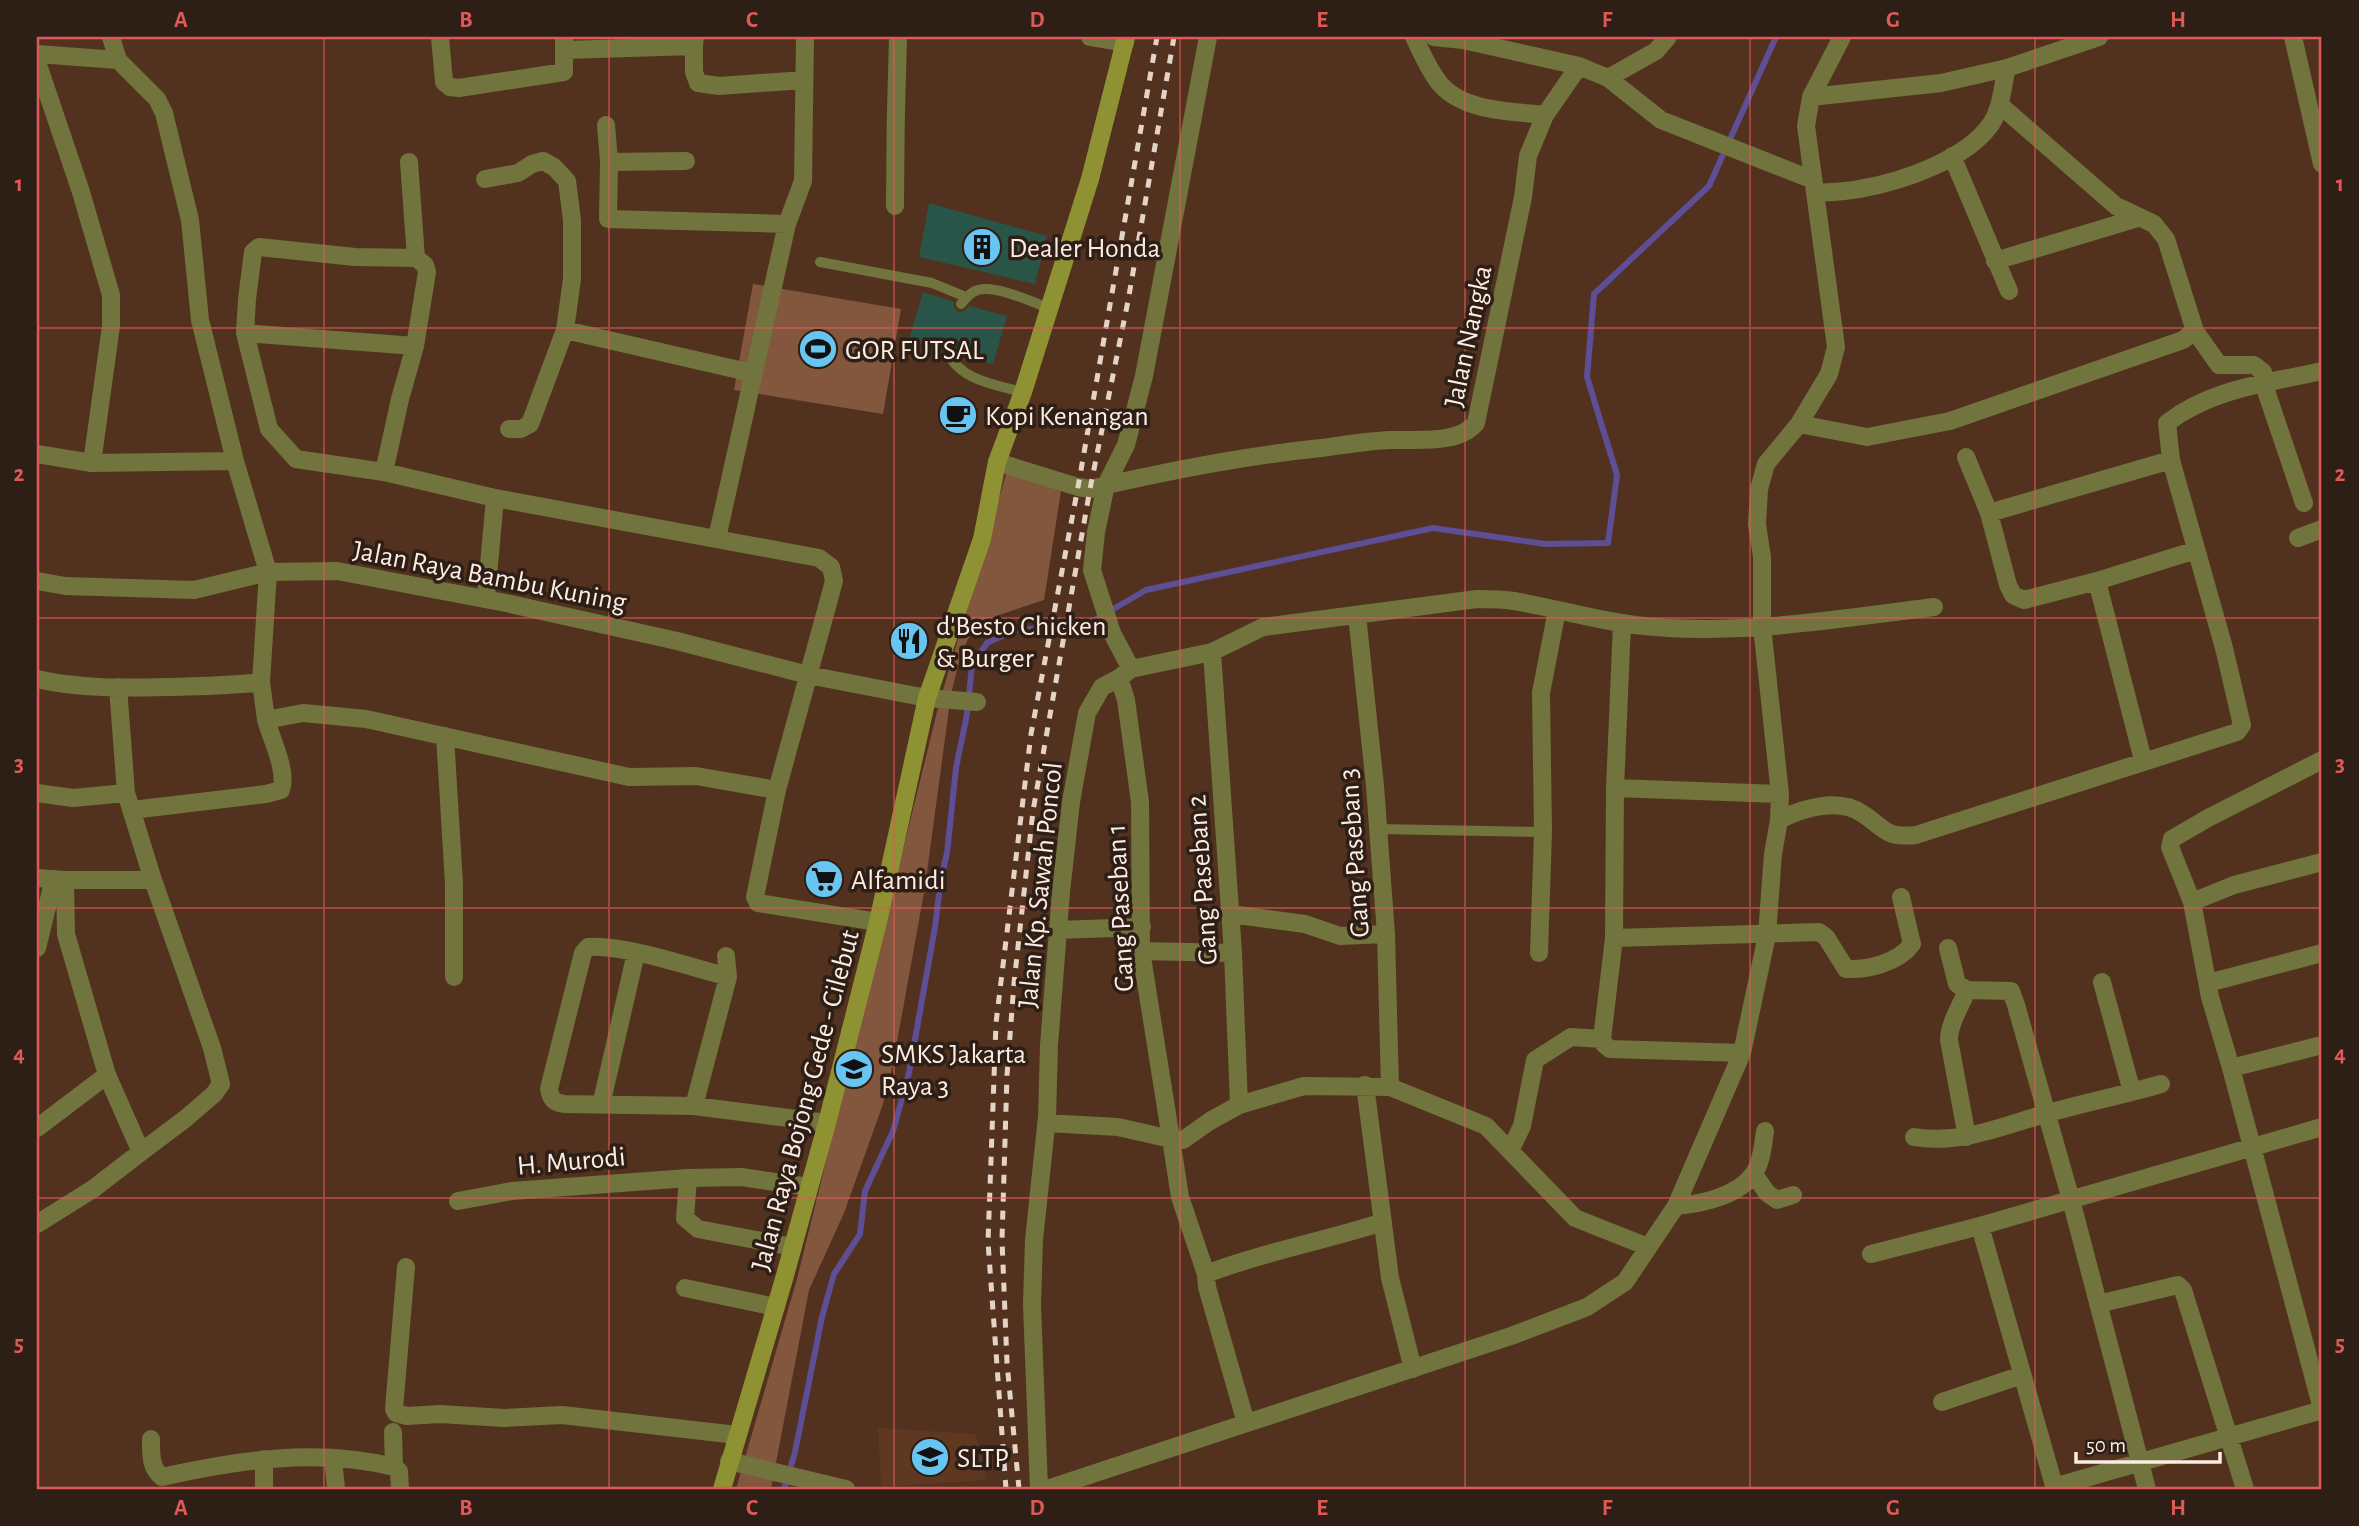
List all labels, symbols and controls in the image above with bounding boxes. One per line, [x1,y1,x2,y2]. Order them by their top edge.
text: A [174,9,188,32]
text: B [459,9,473,32]
text: C [746,9,758,32]
text: D [1029,9,1045,32]
text: E [1316,9,1328,32]
text: F [1602,9,1613,32]
text: G [1886,9,1900,32]
text: H [2170,9,2186,32]
text: 1 [15,173,23,196]
text: 1 [2336,173,2344,196]
building icon: Dealer Honda [961,226,1003,268]
place label: Dealer Honda [1009,235,1160,263]
street label: Jalan Nangka [1440,263,1498,410]
sports icon: GOR FUTSAL [797,328,839,370]
place label: GOR FUTSAL [845,337,984,365]
cafe icon: Kopi Kenangan [937,394,979,436]
place label: Kopi Kenangan [985,403,1149,431]
text: 2 [14,463,25,486]
text: 2 [2335,463,2346,486]
street label: Jalan Raya Bambu Kuning [351,537,629,617]
place label: d'Besto Chicken & Burger [936,613,1106,673]
restaurant icon: d'Besto Chicken & Burger [888,620,930,662]
text: 3 [14,753,24,776]
text: 3 [2335,753,2345,776]
street label: Jalan Kp. Sawah Poncol [1014,761,1068,1010]
street label: Gang Paseban 3 [1335,767,1375,938]
street label: Gang Paseban 2 [1183,794,1223,966]
street label: Gang Paseban 1 [1103,823,1139,992]
supermarket icon: Alfamidi [803,858,845,900]
place label: Alfamidi [851,867,945,895]
street label: Jalan Raya Bojong Gede - Cilebut [747,927,865,1274]
place label: SMKS Jakarta Raya 3 [881,1041,1026,1101]
text: 4 [13,1043,25,1066]
text: 4 [2334,1043,2346,1066]
school or university icon: SMKS Jakarta Raya 3 [833,1048,875,1090]
street label: H. Murodi [516,1143,627,1181]
text: 5 [14,1333,24,1356]
text: 5 [2335,1333,2345,1356]
scale bar [2076,1421,2219,1465]
text: 50 m [2086,1435,2126,1456]
school or university icon: SLTP [909,1436,951,1478]
place label: SLTP [957,1445,1009,1473]
text: A [174,1497,188,1520]
text: B [459,1497,473,1520]
text: C [746,1497,758,1520]
text: D [1029,1497,1045,1520]
text: E [1316,1497,1328,1520]
text: F [1602,1497,1613,1520]
text: G [1886,1497,1900,1520]
text: H [2170,1497,2186,1520]

